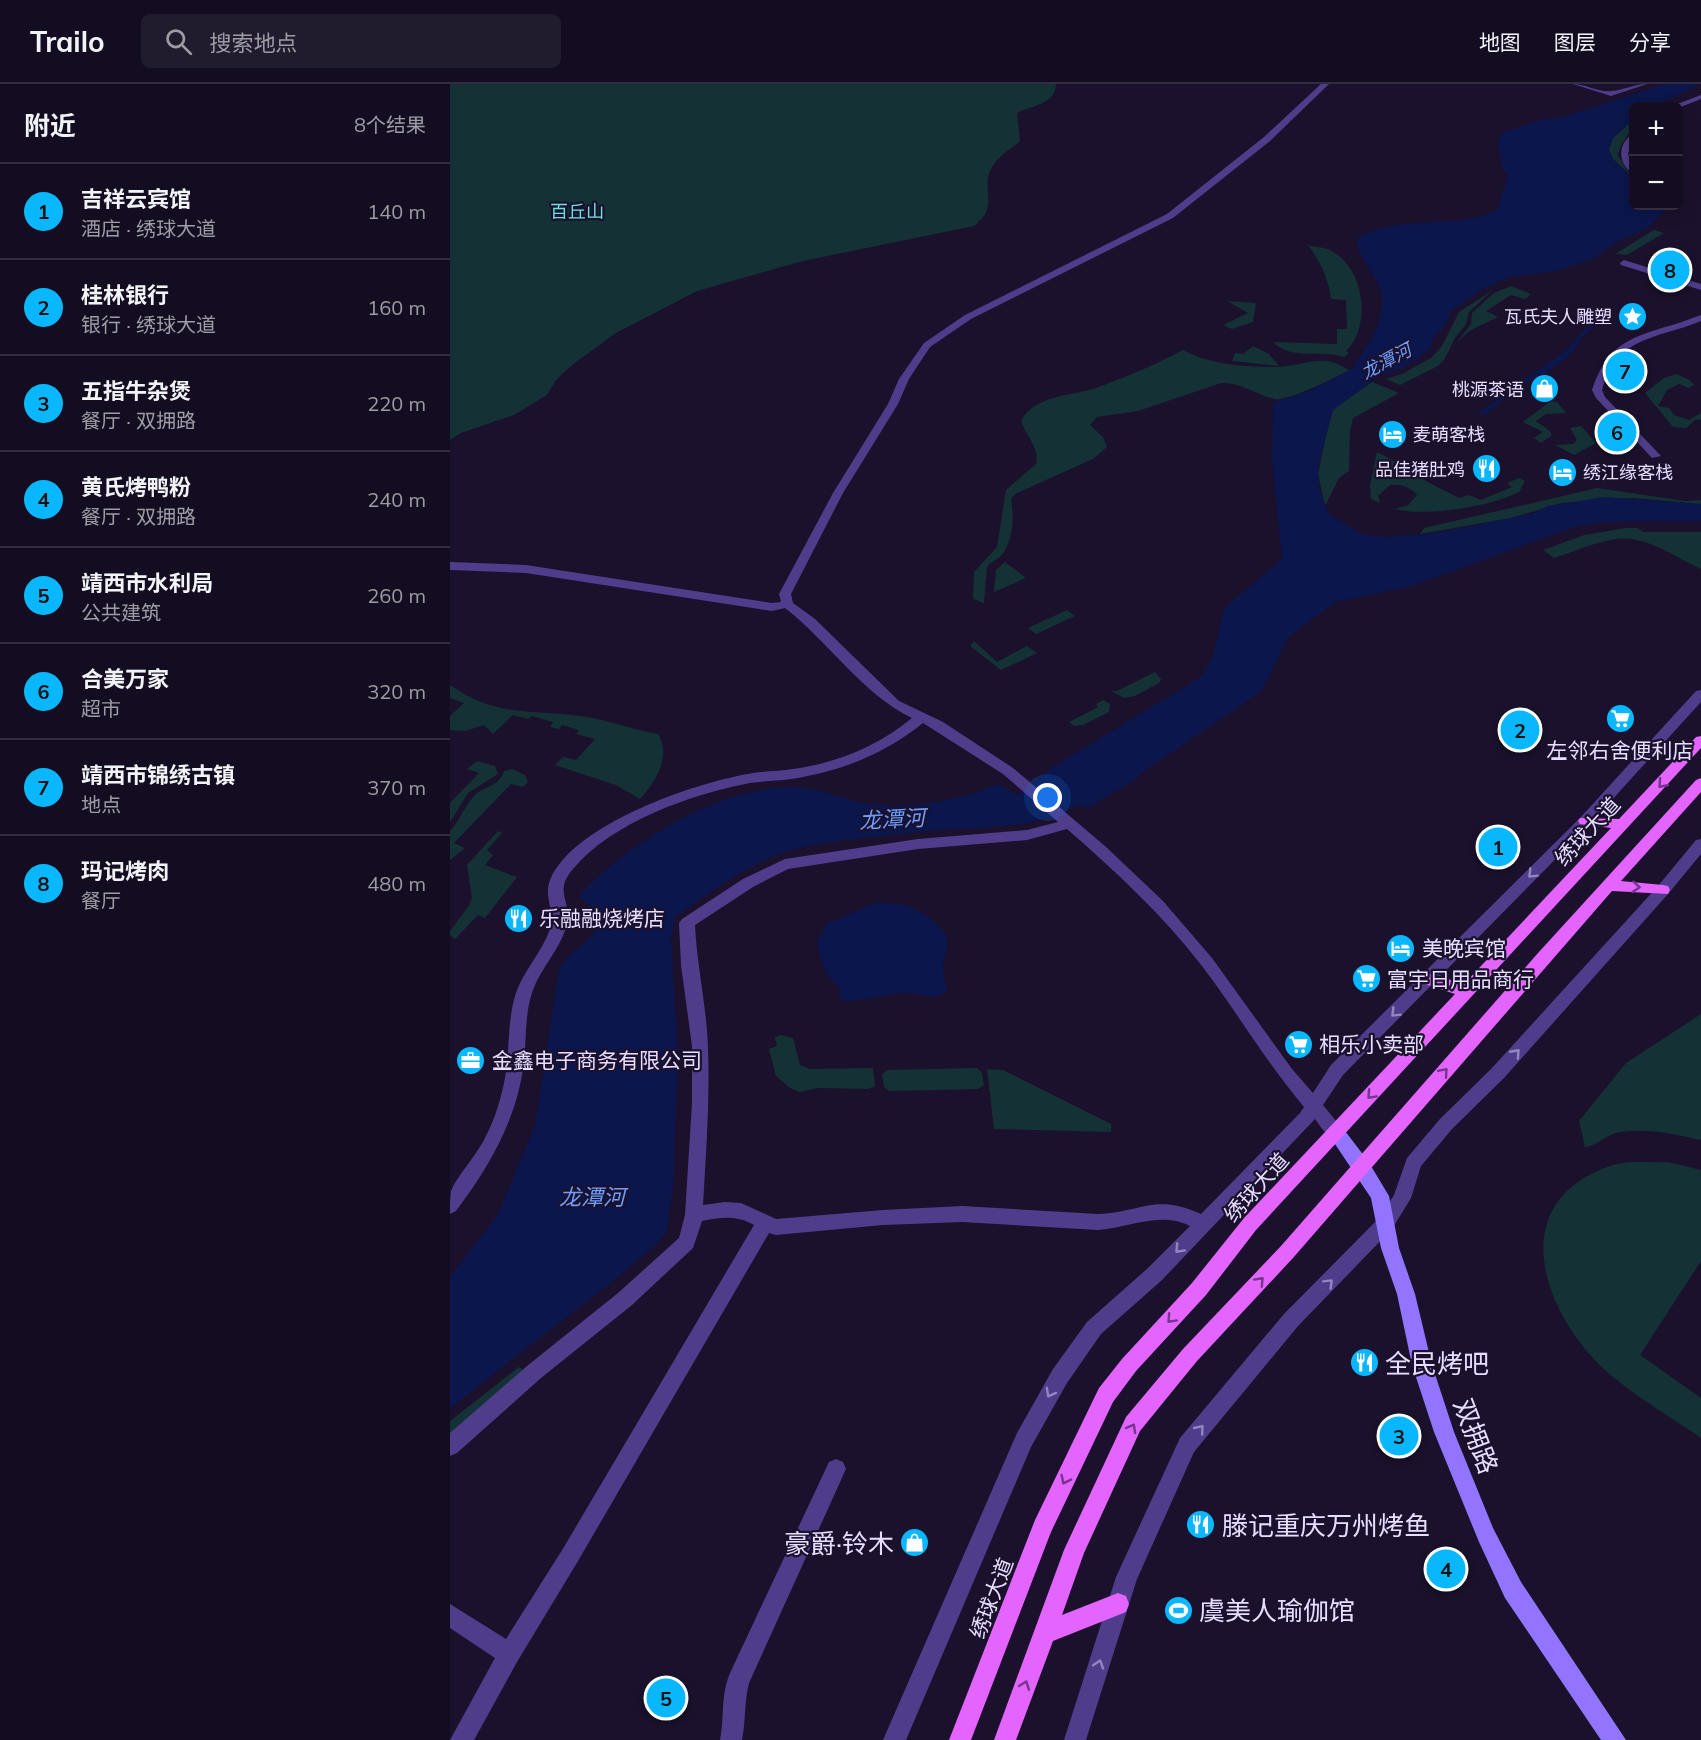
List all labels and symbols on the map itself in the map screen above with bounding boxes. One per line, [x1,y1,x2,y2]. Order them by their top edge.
park label: 百丘山 [550,200,604,223]
pin: 8 [1650,248,1690,292]
place icon: 瓦氏夫人雕塑 [1617,300,1649,332]
place label: 瓦氏夫人雕塑 [1504,305,1612,328]
water label: 龙潭河 [1357,337,1418,384]
pin: 7 [1606,348,1644,394]
shop icon: 桃源茶语 [1529,373,1561,405]
place label: 桃源茶语 [1452,378,1524,401]
pin: 6 [1598,410,1636,454]
hotel icon: 麦萌客栈 [1376,418,1408,450]
place label: 麦萌客栈 [1413,423,1485,446]
restaurant icon: 品佳猪肚鸡 [1470,453,1502,485]
hotel icon: 绣江缘客栈 [1546,456,1578,488]
place label: 品佳猪肚鸡 [1375,458,1465,481]
place label: 绣江缘客栈 [1583,461,1673,484]
supermarket icon: 左邻右舍便利店 [1604,703,1636,735]
pin: 2 [1500,708,1540,752]
place label: 左邻右舍便利店 [1547,737,1694,763]
one-way arrow [1658,777,1669,787]
your location [1033,783,1062,812]
street label: 绣球大道 [1549,791,1625,871]
water label: 龙潭河 [858,803,930,835]
pin: 1 [1478,824,1518,870]
one-way arrow [1528,867,1539,878]
one-way arrow [1631,880,1640,893]
restaurant icon: 乐融融烧烤店 [502,902,534,934]
place label: 乐融融烧烤店 [539,905,665,931]
hotel icon: 美晚宾馆 [1385,932,1417,964]
place label: 美晚宾馆 [1422,935,1506,961]
supermarket icon: 富宇日用品商行 [1350,963,1382,995]
place label: 富宇日用品商行 [1387,966,1534,992]
one-way arrow [1391,1005,1402,1016]
supermarket icon: 相乐小卖部 [1282,1028,1314,1060]
place label: 相乐小卖部 [1319,1031,1424,1057]
office icon: 金鑫电子商务有限公司 [455,1044,487,1076]
place label: 金鑫电子商务有限公司 [492,1047,702,1073]
one-way arrow [1509,1049,1520,1060]
one-way arrow [1437,1068,1448,1078]
one-way arrow [1367,1088,1378,1098]
street label: 绣球大道 [1218,1147,1294,1227]
water label: 龙潭河 [559,1183,629,1211]
one-way arrow [1175,1241,1186,1252]
one-way arrow [1253,1278,1264,1288]
one-way arrow [1322,1279,1333,1290]
one-way arrow [1167,1312,1178,1322]
restaurant icon: 全民烤吧 [1348,1347,1380,1379]
place label: 全民烤吧 [1385,1347,1489,1380]
one-way arrow [1046,1387,1057,1397]
street label: 双拥路 [1447,1394,1505,1478]
pin: 3 [1380,1414,1418,1458]
one-way arrow [1125,1424,1136,1434]
one-way arrow [1193,1424,1204,1435]
one-way arrow [1061,1474,1073,1485]
restaurant icon: 滕记重庆万州烤鱼 [1185,1509,1217,1541]
place label: 滕记重庆万州烤鱼 [1222,1509,1430,1542]
place label: 豪爵·铃木 [784,1527,894,1560]
shop icon: 豪爵·铃木 [899,1527,931,1559]
pin: 4 [1426,1546,1466,1592]
street label: 绣球大道 [964,1554,1018,1642]
sports icon: 虞美人瑜伽馆 [1162,1594,1194,1626]
place label: 虞美人瑜伽馆 [1199,1594,1355,1627]
one-way arrow [1092,1659,1104,1670]
pin: 5 [646,1676,686,1720]
one-way arrow [1018,1680,1030,1691]

